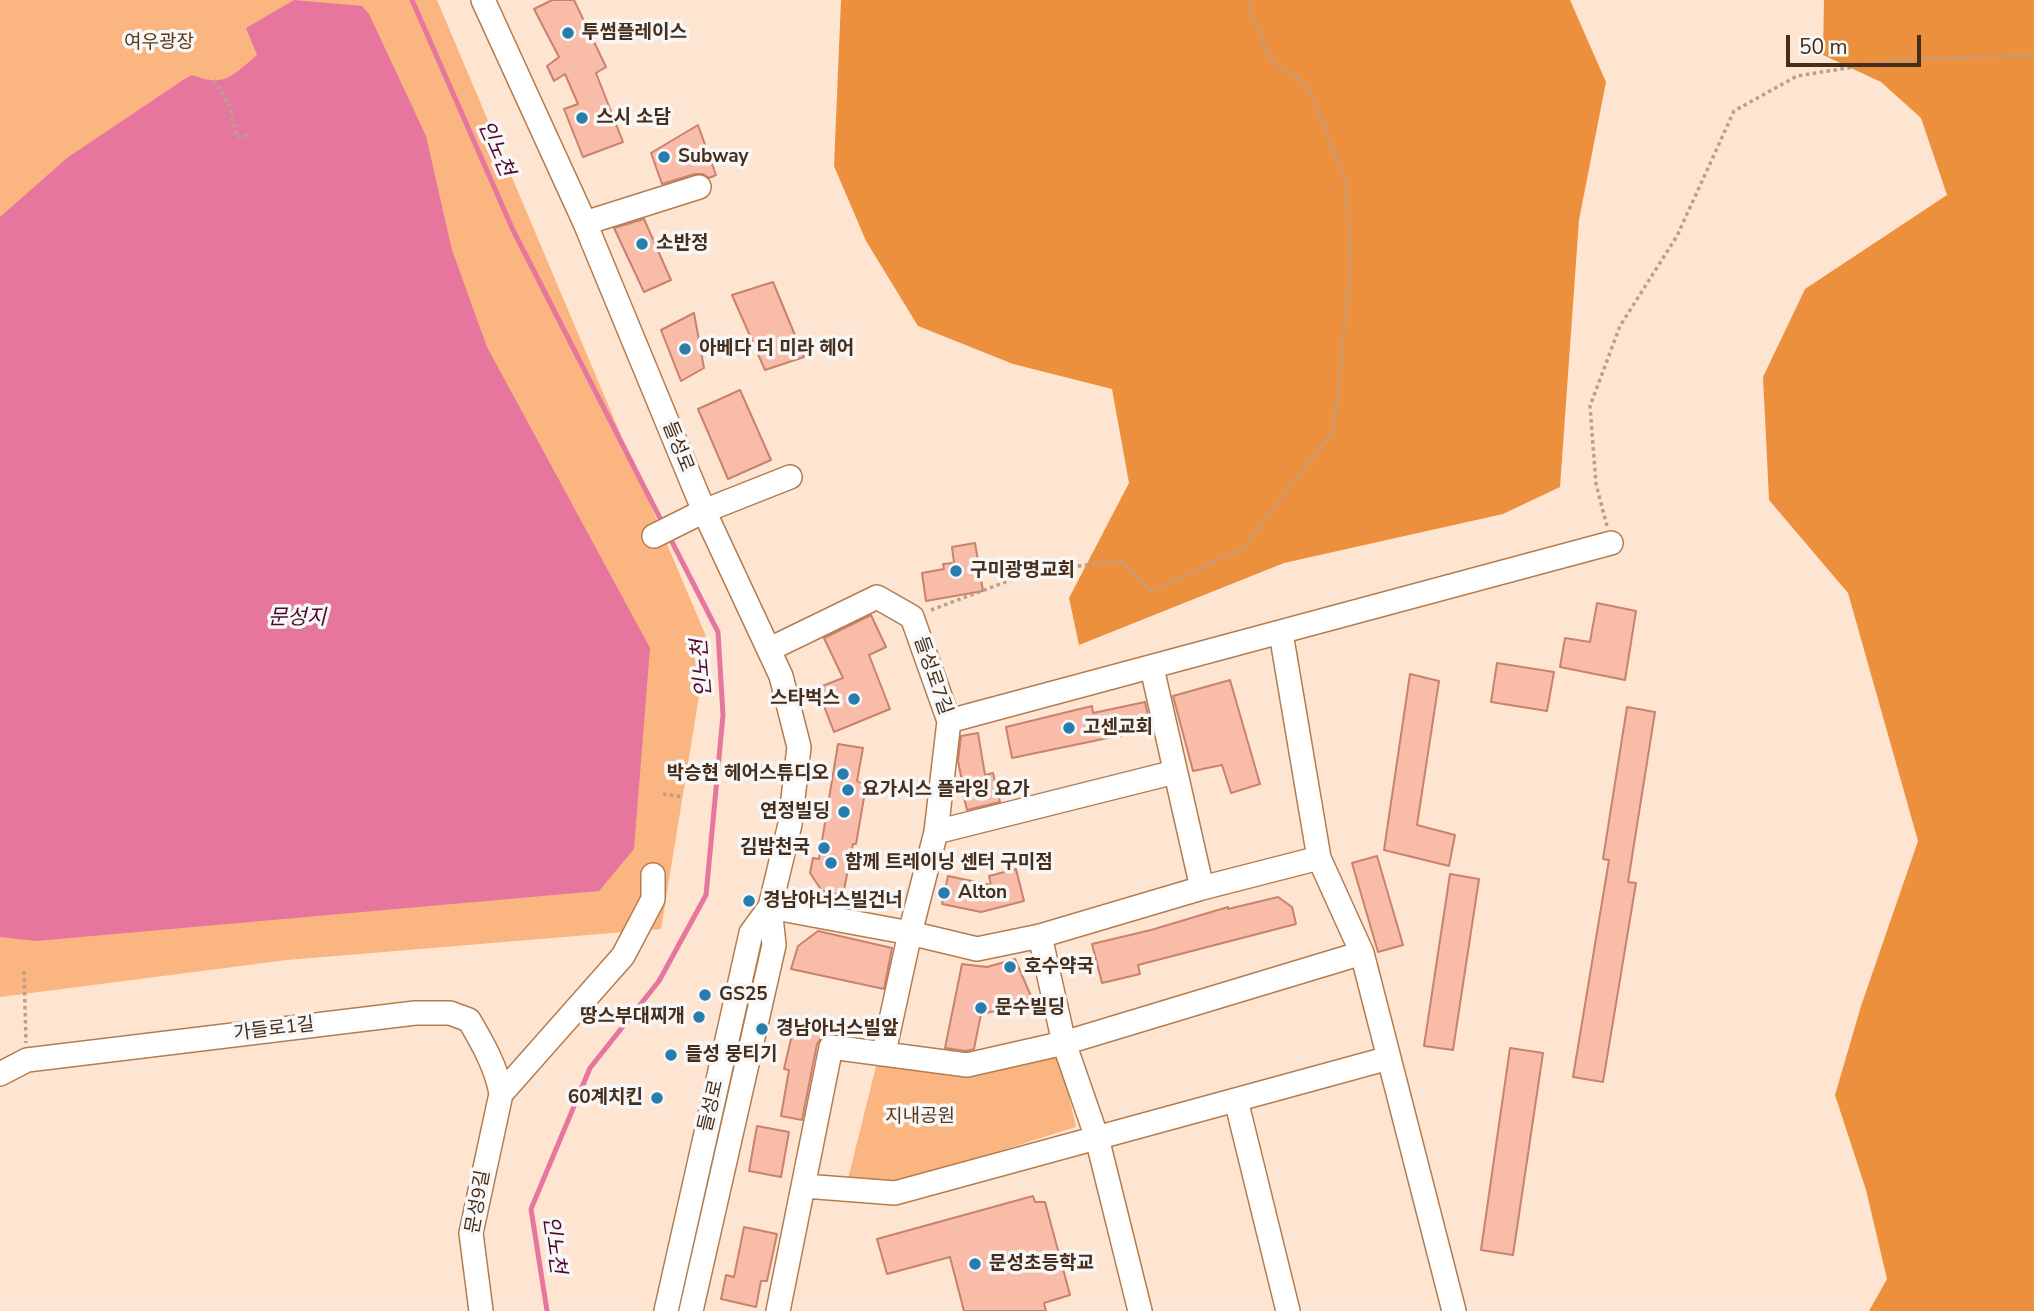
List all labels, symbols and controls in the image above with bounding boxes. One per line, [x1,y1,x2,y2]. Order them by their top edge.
scale bar [1789,21,1924,65]
place label: 투썸플레이스 [582,22,687,44]
marker: 투썸플레이스 [560,25,576,41]
park label: 여우광장 [124,32,194,54]
text: 50 m [1799,33,1848,61]
place label: 스시 소담 [596,107,671,129]
marker: 스시 소담 [574,110,590,126]
water label: 인노천 [472,117,518,181]
place label: Subway [678,146,749,168]
marker: Subway [656,149,672,165]
place label: 소반정 [656,233,708,255]
marker: 소반정 [634,236,650,252]
place label: 아베다 더 미라 헤어 [699,338,854,360]
marker: 아베다 더 미라 헤어 [677,341,693,357]
street label: 들성로 [657,418,697,476]
place label: 구미광명교회 [970,560,1075,582]
marker: 구미광명교회 [948,563,964,579]
water label: 문성지 [268,606,326,632]
street label: 들성로7길 [908,634,956,718]
water label: 인노천 [688,638,718,698]
place label: 스타벅스 [770,688,840,710]
marker: 스타벅스 [846,691,862,707]
place label: 고센교회 [1083,717,1153,739]
marker: 고센교회 [1061,720,1077,736]
place label: 박승현 헤어스튜디오 [667,763,829,785]
marker: 박승현 헤어스튜디오 [835,766,851,782]
place label: 요가시스 플라잉 요가 [862,779,1030,801]
marker: 요가시스 플라잉 요가 [840,782,856,798]
place label: 연정빌딩 [760,801,830,823]
marker: 연정빌딩 [836,804,852,820]
place label: 김밥천국 [740,837,810,859]
marker: 김밥천국 [816,840,832,856]
place label: 함께 트레이닝 센터 구미점 [845,852,1053,874]
marker: 함께 트레이닝 센터 구미점 [823,855,839,871]
place label: Alton [958,882,1007,904]
marker: Alton [936,885,952,901]
place label: 경남아너스빌건너 [763,890,903,912]
marker: 경남아너스빌건너 [741,893,757,909]
place label: 호수약국 [1024,956,1094,978]
marker: 호수약국 [1002,959,1018,975]
place label: GS25 [719,984,768,1006]
marker: GS25 [697,987,713,1003]
place label: 문수빌딩 [995,997,1065,1019]
marker: 문수빌딩 [973,1000,989,1016]
place label: 땅스부대찌개 [580,1006,685,1028]
marker: 땅스부대찌개 [691,1009,707,1025]
street label: 가들로1길 [232,1014,316,1046]
place label: 경남아너스빌앞 [776,1018,898,1040]
marker: 경남아너스빌앞 [754,1021,770,1037]
place label: 들성 뭉티기 [685,1044,778,1066]
marker: 들성 뭉티기 [663,1047,679,1063]
street label: 들성로 [695,1078,729,1134]
place label: 60계치킨 [568,1087,643,1109]
marker: 60계치킨 [649,1090,665,1106]
park label: 지내공원 [885,1106,955,1128]
street label: 문성9길 [462,1169,496,1235]
water label: 인노천 [536,1215,570,1275]
place label: 문성초등학교 [989,1253,1094,1275]
marker: 문성초등학교 [967,1256,983,1272]

